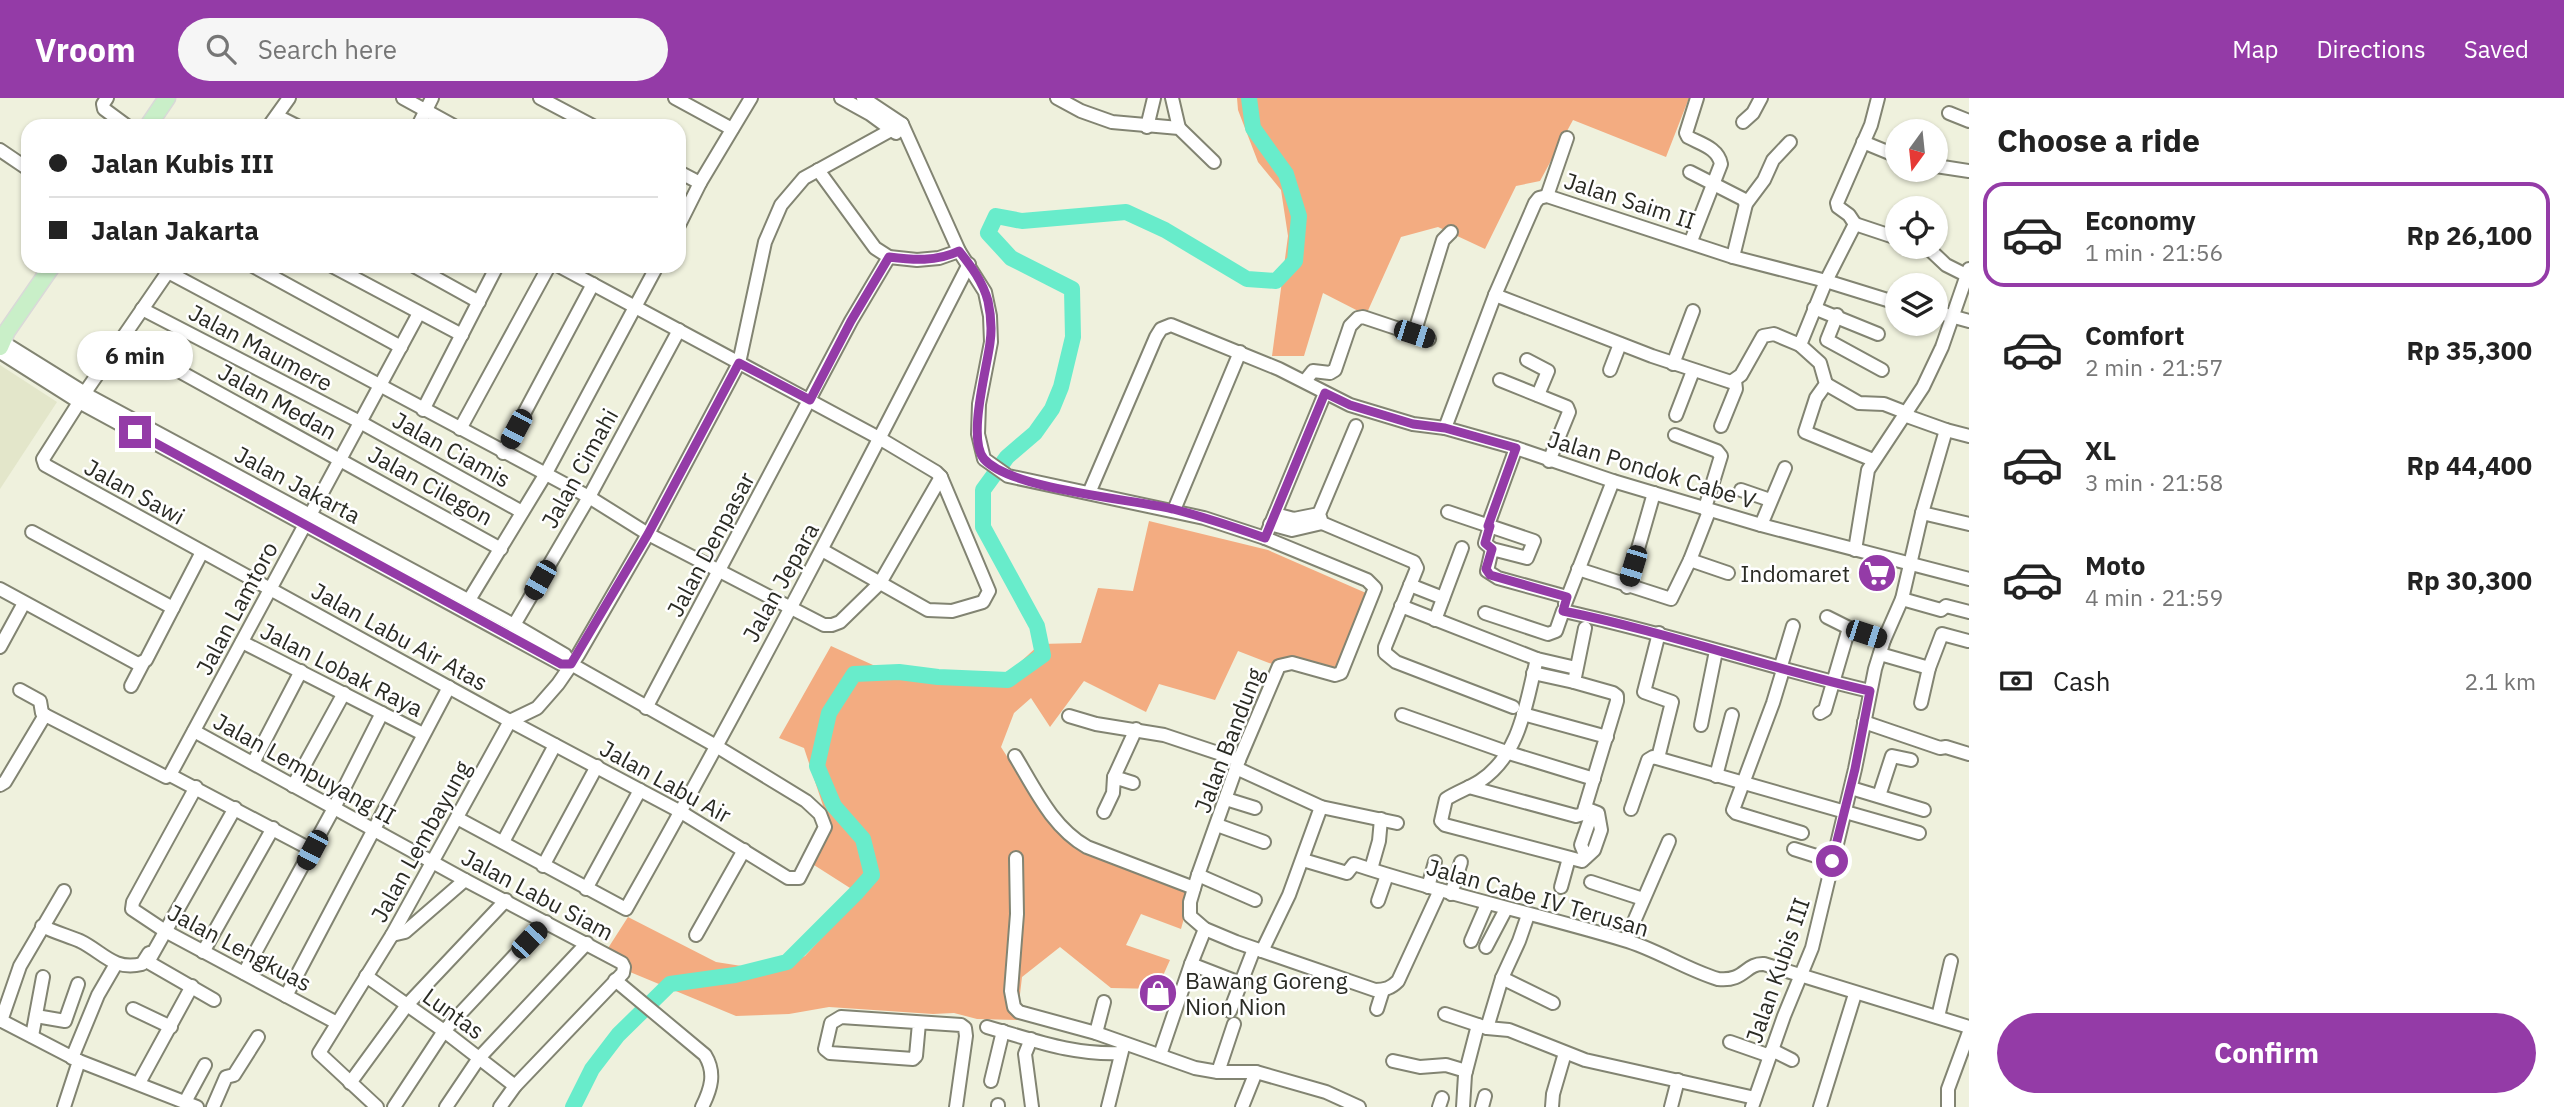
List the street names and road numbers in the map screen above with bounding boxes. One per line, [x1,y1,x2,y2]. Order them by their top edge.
street label: Jalan Saim II [1561,165,1699,235]
street label: Jalan Maumere [184,296,338,398]
street label: Jalan Medan [213,356,343,446]
street label: Jalan Cimahi [534,403,624,533]
street label: Jalan Ciamis [388,404,516,494]
street label: Jalan Pondok Cabe V [1544,423,1760,515]
street label: Jalan Jakarta [230,438,366,530]
street label: Jalan Cilegon [363,438,499,532]
street label: Jalan Sawi [80,451,190,531]
street label: Jalan Denpasar [659,466,761,622]
street label: Jalan Jepara [735,517,825,647]
street label: Jalan Lamtoro [188,536,284,680]
street label: Jalan Labu Air Atas [306,575,494,697]
street label: Jalan Lobak Raya [256,615,428,723]
street label: Jalan Bandung [1187,663,1269,817]
street label: Jalan Lempuyang II [209,705,401,831]
street label: Jalan Labu Air [595,733,737,830]
street label: Jalan Lembayung [363,755,477,927]
street label: Jalan Labu Siam [457,841,619,947]
street label: Jalan Cabe IV Terusan [1423,851,1653,943]
street label: Jalan Kubis III [1738,893,1816,1047]
street label: Jalan Lengkuas [163,897,317,997]
street label: Luntas [417,981,491,1045]

